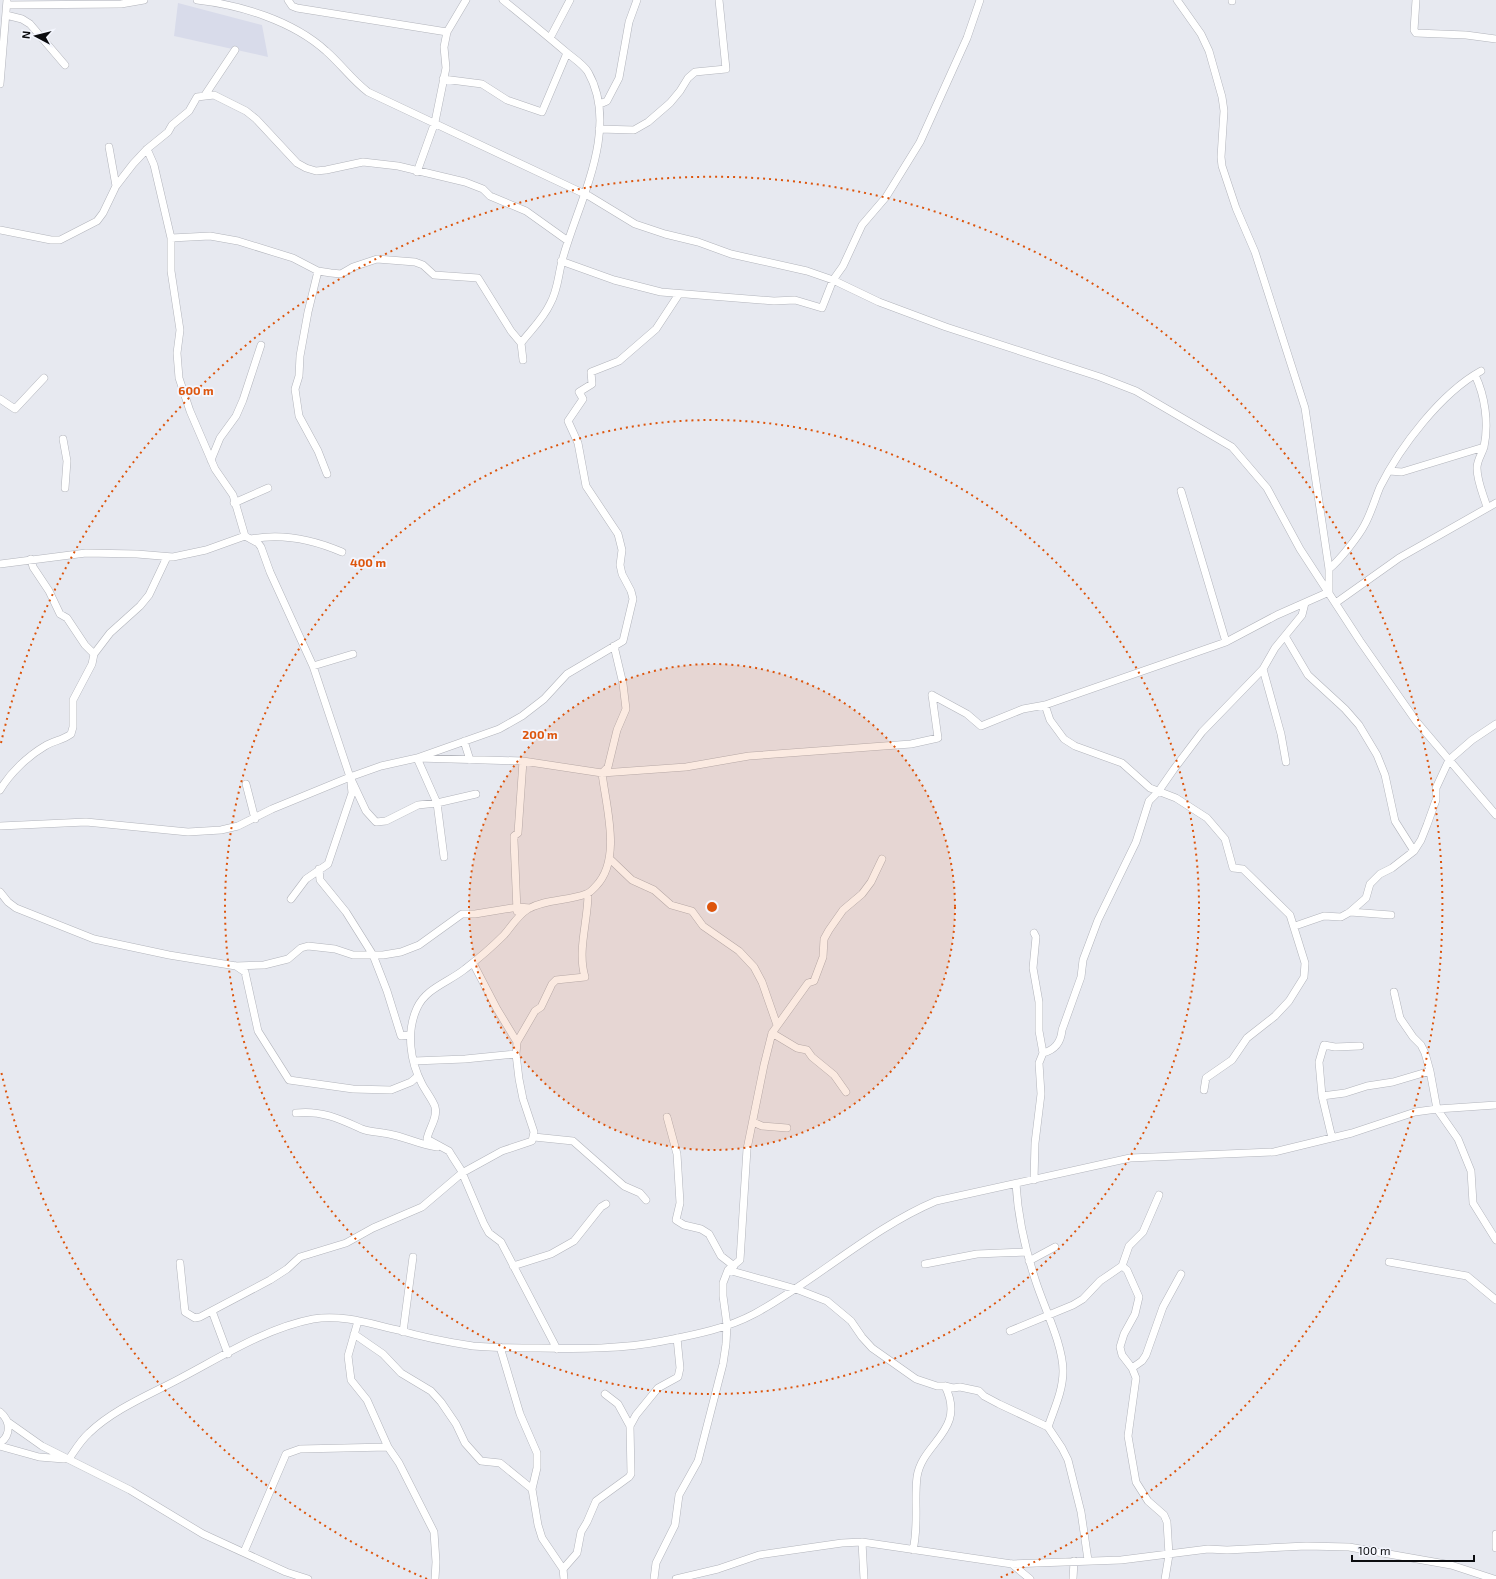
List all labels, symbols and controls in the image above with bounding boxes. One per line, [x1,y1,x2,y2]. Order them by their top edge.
north arrow [16,16,56,56]
text: N [19,30,33,39]
text: 600 m [178,383,214,397]
text: 400 m [350,555,386,569]
text: 200 m [522,727,558,741]
centre of rings [705,900,719,914]
scale bar [1352,1537,1474,1563]
text: 100 m [1358,1543,1390,1557]

